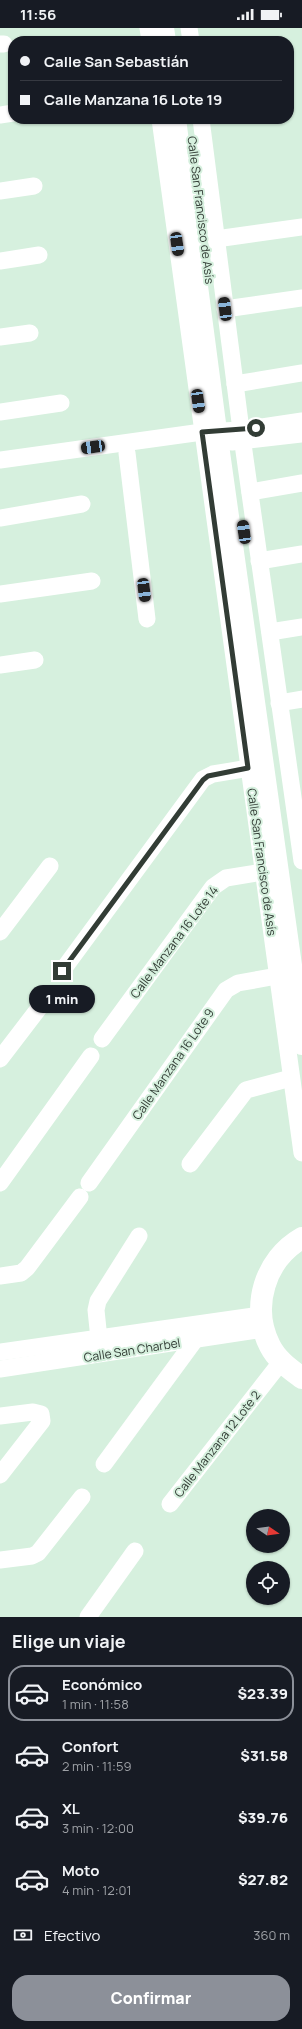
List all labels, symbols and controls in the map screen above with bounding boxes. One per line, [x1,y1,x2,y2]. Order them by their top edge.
text: 11:56 [20,4,56,25]
text: Calle San Sebastián [44,51,189,72]
text: Calle Manzana 16 Lote 19 [44,89,222,110]
street label: Calle San Francisco de Asís [183,135,219,285]
car [169,231,185,257]
car [218,296,232,322]
car [190,388,206,414]
route start [247,419,265,437]
car [80,439,106,455]
car [236,519,252,545]
car [137,577,151,603]
street label: Calle San Francisco de Asís [243,787,281,937]
street label: Calle Manzana 16 Lote 14 [126,882,222,1002]
route end [53,962,71,980]
callout: 1 min [29,985,95,1013]
text: 1 min [46,990,78,1008]
street label: Calle Manzana 16 Lote 9 [128,1005,218,1123]
street label: Calle San Charbel [83,1334,181,1366]
street label: Calle Manzana 12 Lote 2 [170,1387,264,1501]
north arrow [246,1509,290,1553]
map controls [246,1509,290,1605]
button: locate [246,1561,290,1605]
text: Elige un viaje [12,1629,126,1653]
text: Económico [62,1674,142,1695]
icon: car [14,1675,50,1711]
text: $23.39 [237,1683,288,1704]
text: 1 min · 11:58 [62,1695,129,1713]
text: Confort [62,1736,119,1757]
icon: car [14,1737,50,1773]
text: $31.58 [240,1745,288,1766]
text: 2 min · 11:59 [62,1757,132,1775]
text: XL [62,1798,80,1819]
icon: car [14,1799,50,1835]
text: $39.76 [238,1807,288,1828]
text: 3 min · 12:00 [62,1819,134,1837]
text: Moto [62,1860,99,1881]
icon: car [14,1861,50,1897]
text: $27.82 [238,1869,288,1890]
text: 4 min · 12:01 [62,1881,132,1899]
icon: cash [12,1924,34,1946]
text: Efectivo [44,1925,100,1946]
text: 360 m [253,1926,290,1944]
button: Confirmar [12,1975,290,2021]

